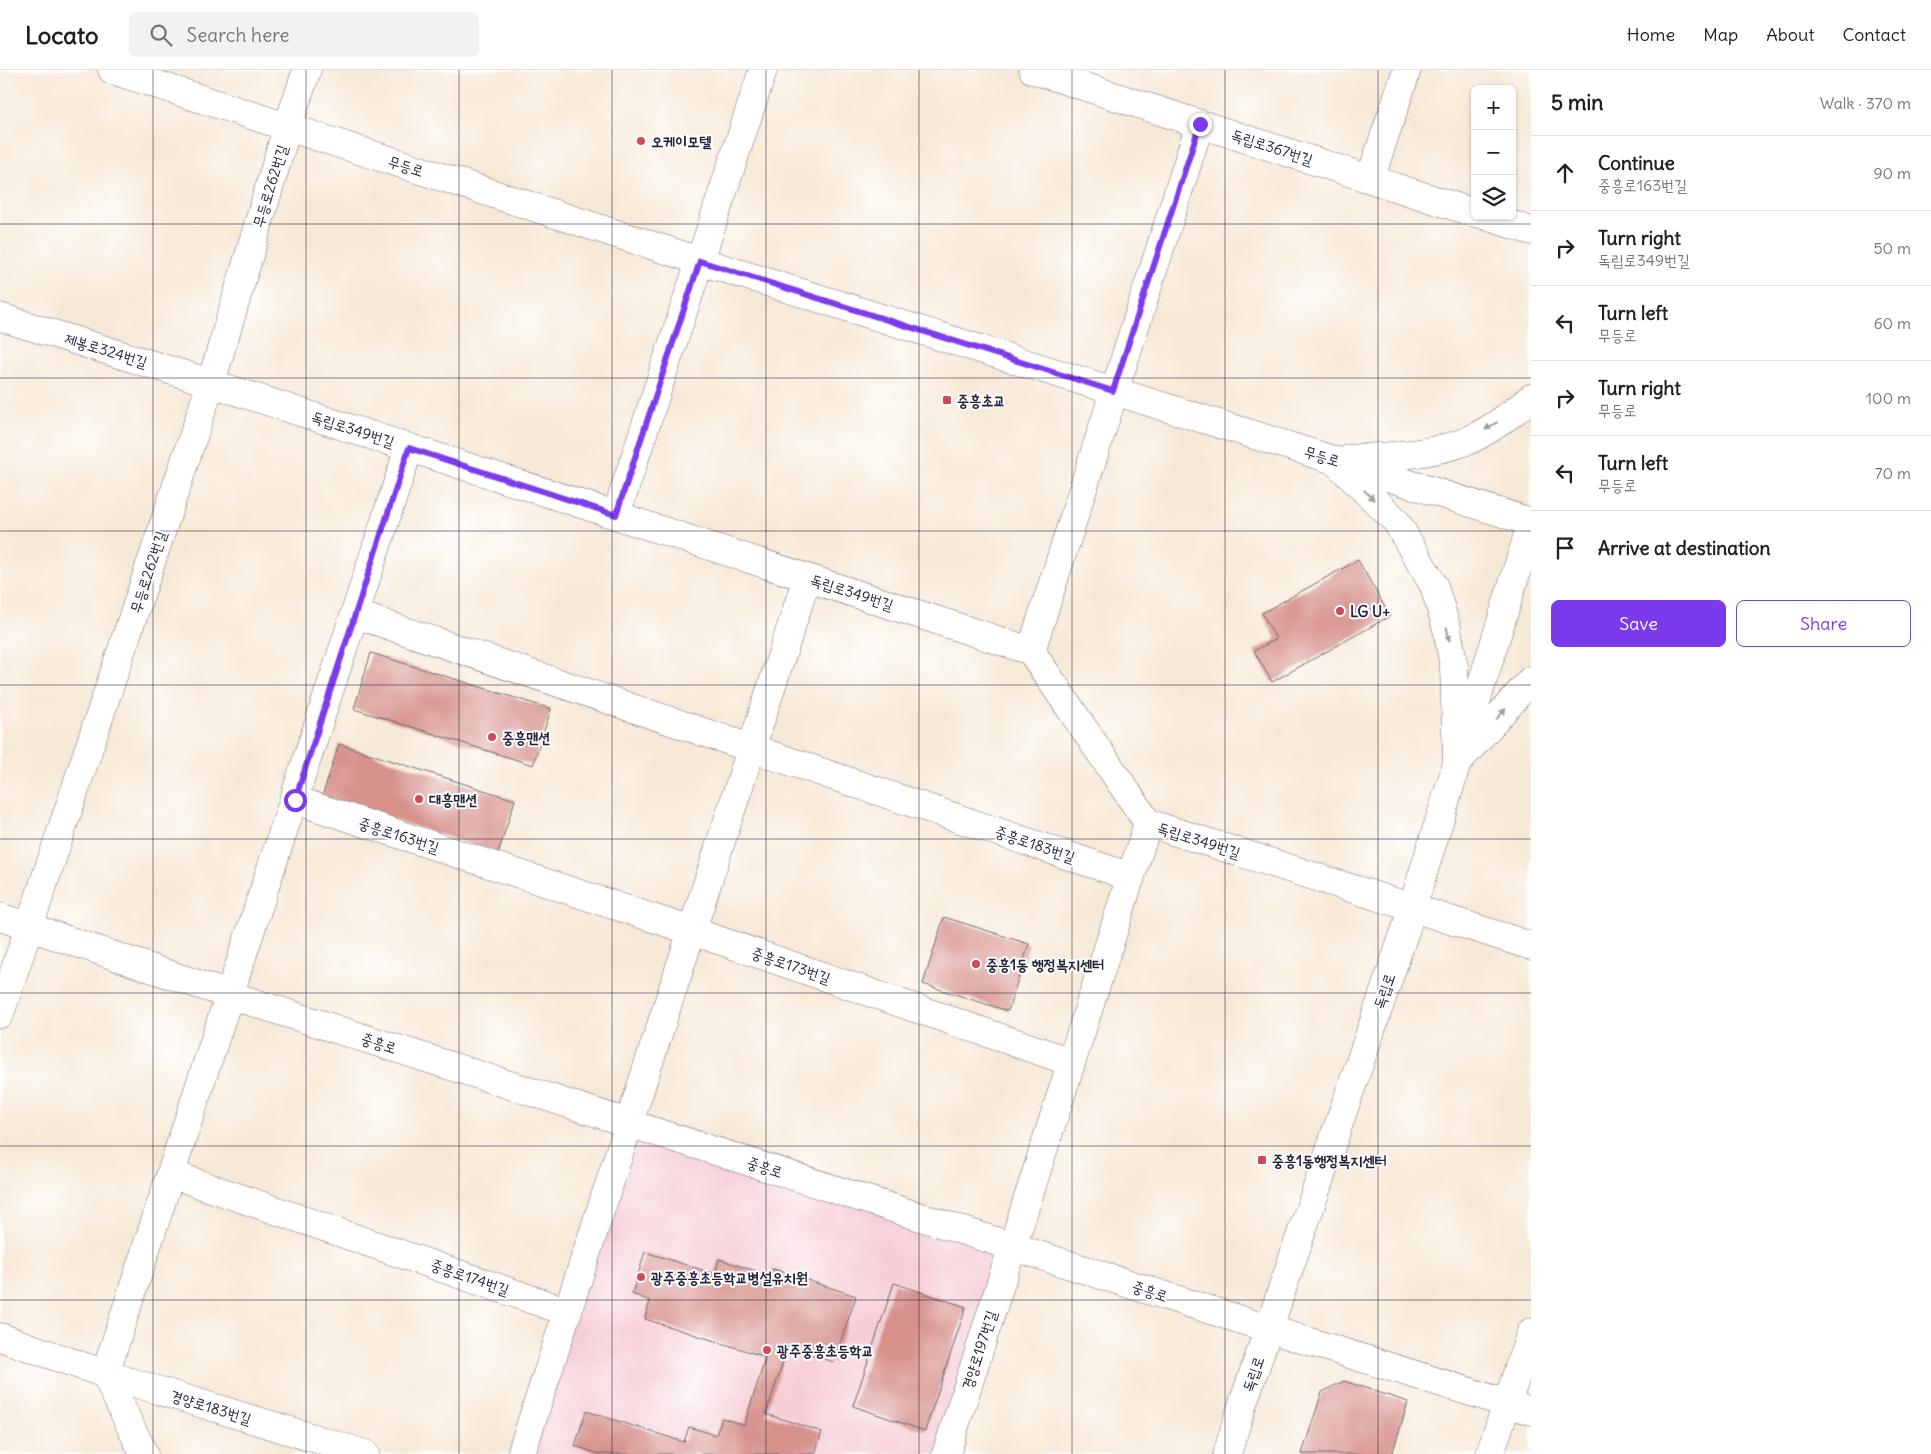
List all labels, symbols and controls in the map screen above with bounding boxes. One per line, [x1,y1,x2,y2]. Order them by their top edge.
search box [129,12,479,57]
text: Locato [25,20,99,50]
icon: search [147,21,175,49]
text: Search here [187,23,290,47]
text: Home [1627,23,1675,46]
text: Map [1703,23,1738,46]
text: About [1766,23,1814,46]
text: Contact [1842,23,1906,46]
map controls [1471,85,1516,220]
button: + [1471,85,1516,130]
text: 5 min [1551,89,1603,116]
text: Walk · 370 m [1820,93,1911,113]
route end [1189,113,1212,136]
street label: 독립로367번길 [1229,125,1315,169]
button: − [1471,130,1516,175]
place label: 오케이모텔 [651,132,711,151]
marker: 오케이모텔 [635,135,647,147]
street label: 무등로262번길 [248,142,292,230]
street label: 무등로 [386,151,426,181]
text: Continue [1598,151,1675,175]
icon: ahead [1551,159,1579,187]
text: 90 m [1873,163,1911,183]
button: layers [1471,175,1516,220]
text: 중흥로163번길 [1598,175,1687,195]
text: Turn right [1598,226,1681,250]
icon: right [1551,234,1579,262]
text: 50 m [1873,238,1911,258]
text: 독립로349번길 [1598,250,1690,270]
text: Turn left [1598,301,1668,325]
icon: left [1551,309,1579,337]
text: 60 m [1873,313,1911,333]
text: 무등로 [1598,325,1637,345]
street label: 제봉로324번길 [62,328,150,372]
text: Turn right [1598,376,1681,400]
icon: right [1551,384,1579,412]
text: 100 m [1866,388,1911,408]
place label: 중흥초교 [957,391,1005,410]
marker: 중흥초교 [941,394,953,406]
text: 무등로 [1598,400,1637,420]
street label: 독립로349번길 [309,407,397,451]
one-way arrow [1485,422,1498,431]
street label: 무등로 [1302,442,1342,470]
text: Turn left [1598,451,1668,475]
icon: left [1551,459,1579,487]
text: 70 m [1875,463,1911,483]
text: 무등로 [1598,475,1637,495]
one-way arrow [1363,489,1375,501]
street label: 무등로262번길 [126,528,170,616]
icon: arrive [1551,534,1579,562]
text: Arrive at destination [1598,536,1771,560]
street label: 독립로349번길 [808,570,896,614]
button: Save [1551,600,1726,647]
button: Share [1736,600,1911,647]
place label: LG U+ [1350,602,1390,621]
marker: LG U+ [1334,605,1346,617]
one-way arrow [1444,626,1452,641]
one-way arrow [1495,708,1507,720]
place label: 중흥맨션 [502,728,550,747]
marker: 중흥맨션 [486,731,498,743]
route start [284,789,307,812]
place label: 대흥맨션 [429,790,477,809]
marker: 대흥맨션 [413,793,425,805]
street label: 중흥로163번길 [356,813,442,857]
street label: 독립로349번길 [1155,818,1243,862]
street label: 중흥로183번길 [992,821,1078,867]
street label: 중흥로173번길 [749,943,833,987]
place label: 중흥1동 행정복지센터 [986,955,1104,974]
marker: 중흥1동 행정복지센터 [970,958,982,970]
street label: 독립로 [1369,971,1399,1011]
street label: 중흥로 [359,1028,399,1058]
place label: 중흥1동행정복지센터 [1272,1151,1387,1170]
street label: 중흥로 [745,1152,785,1182]
marker: 중흥1동행정복지센터 [1256,1154,1268,1166]
street label: 중흥로174번길 [428,1255,512,1299]
place label: 광주중흥초등학교병설유치원 [650,1268,808,1287]
marker: 광주중흥초등학교병설유치원 [635,1271,647,1283]
street label: 중흥로 [1130,1276,1170,1306]
street label: 경양로197번길 [957,1308,1001,1392]
place label: 광주중흥초등학교 [776,1341,874,1360]
marker: 광주중흥초등학교 [761,1344,773,1356]
street label: 독립로 [1238,1354,1268,1394]
street label: 경양로183번길 [168,1386,254,1428]

